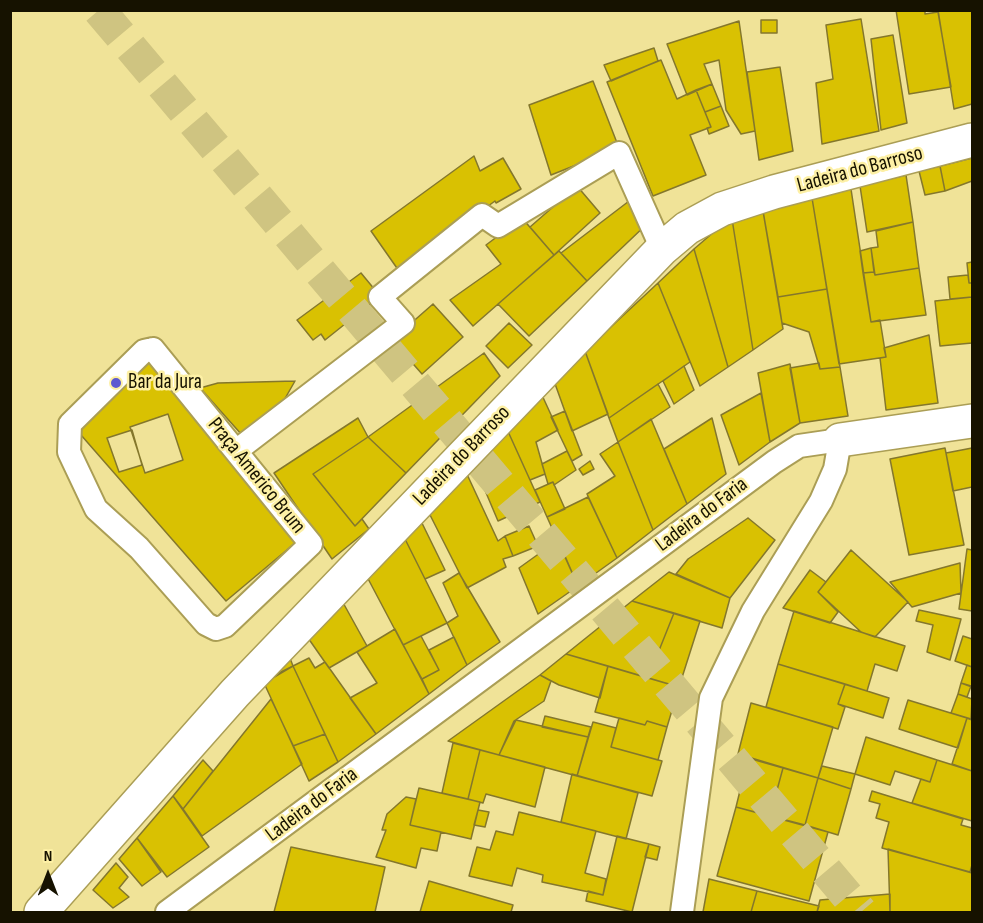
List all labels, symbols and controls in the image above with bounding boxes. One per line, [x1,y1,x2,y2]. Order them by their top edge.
street label: Ladeira do Barroso [794,141,926,199]
place label: Bar da Jura [128,370,202,396]
marker: Bar da Jura [109,376,123,390]
street label: Ladeira do Barroso [408,401,516,511]
street label: Praça Americo Brum [202,413,310,539]
street label: Ladeira do Faria [651,472,753,558]
street label: Ladeira do Faria [261,762,363,848]
north arrow [18,845,78,905]
text: N [44,847,52,866]

